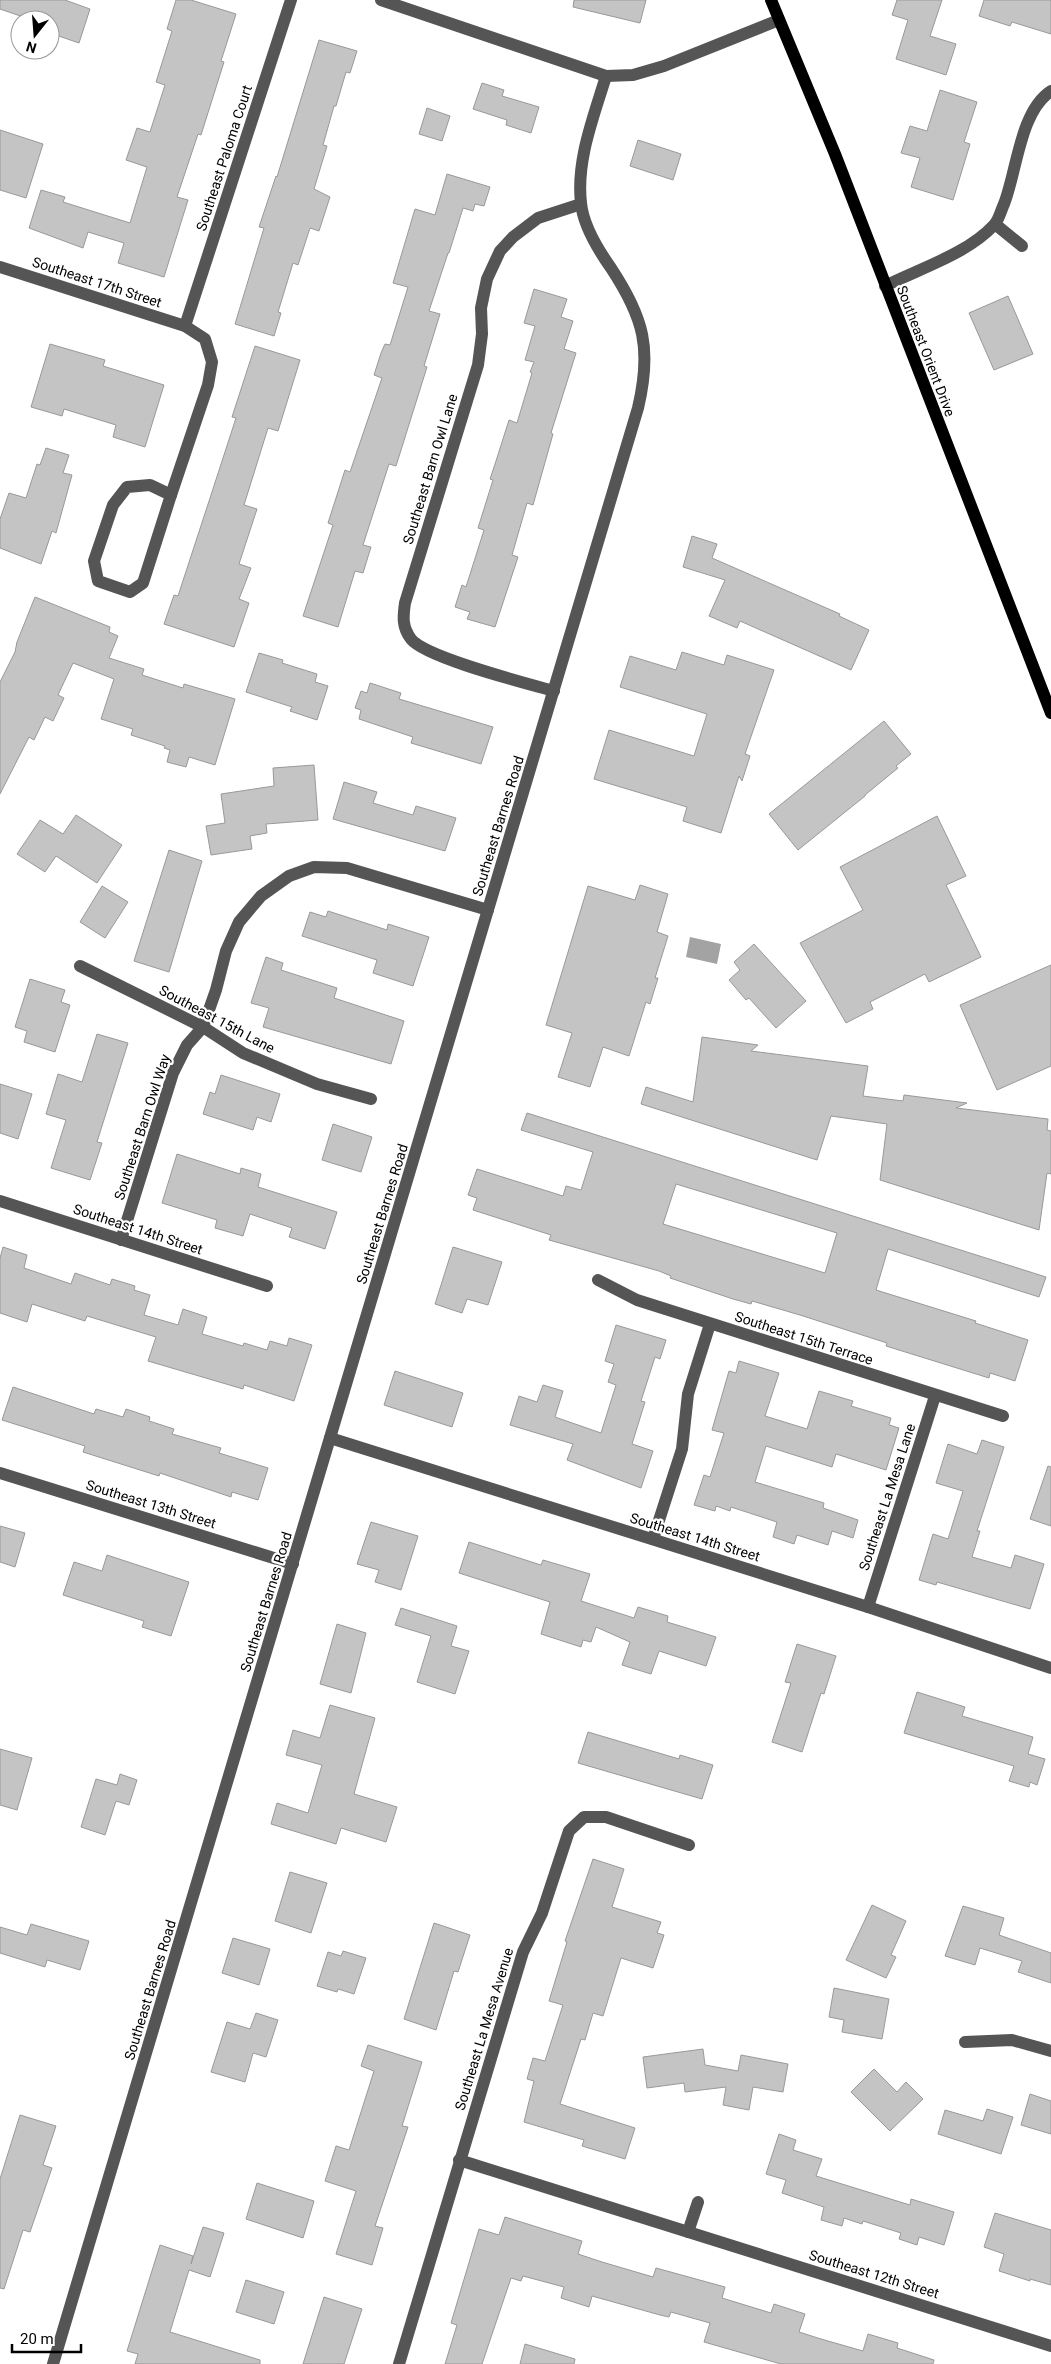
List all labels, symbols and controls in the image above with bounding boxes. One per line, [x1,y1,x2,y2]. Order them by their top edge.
north arrow [10,10,60,60]
text: N [24,38,38,57]
street label: Southeast Paloma Court [193,83,255,233]
street label: Southeast 17th Street [30,254,164,311]
street label: Southeast Orient Drive [894,283,958,419]
street label: Southeast Barn Owl Lane [400,392,460,546]
street label: Southeast Barnes Road [469,754,527,898]
street label: Southeast 15th Lane [157,982,277,1056]
street label: Southeast Barn Owl Way [111,1052,173,1202]
street label: Southeast Barnes Road [353,1142,411,1286]
street label: Southeast 14th Street [71,1201,205,1258]
street label: Southeast 15th Terrace [733,1308,875,1368]
street label: Southeast La Mesa Lane [856,1422,918,1572]
street label: Southeast 13th Street [84,1477,218,1532]
street label: Southeast 14th Street [628,1510,762,1565]
street label: Southeast Barnes Road [237,1530,295,1674]
street label: Southeast Barnes Road [121,1918,179,2062]
street label: Southeast La Mesa Avenue [452,1946,516,2112]
street label: Southeast 12th Street [807,2247,941,2302]
scale bar [12,2322,81,2354]
text: 20 m [20,2330,54,2348]

